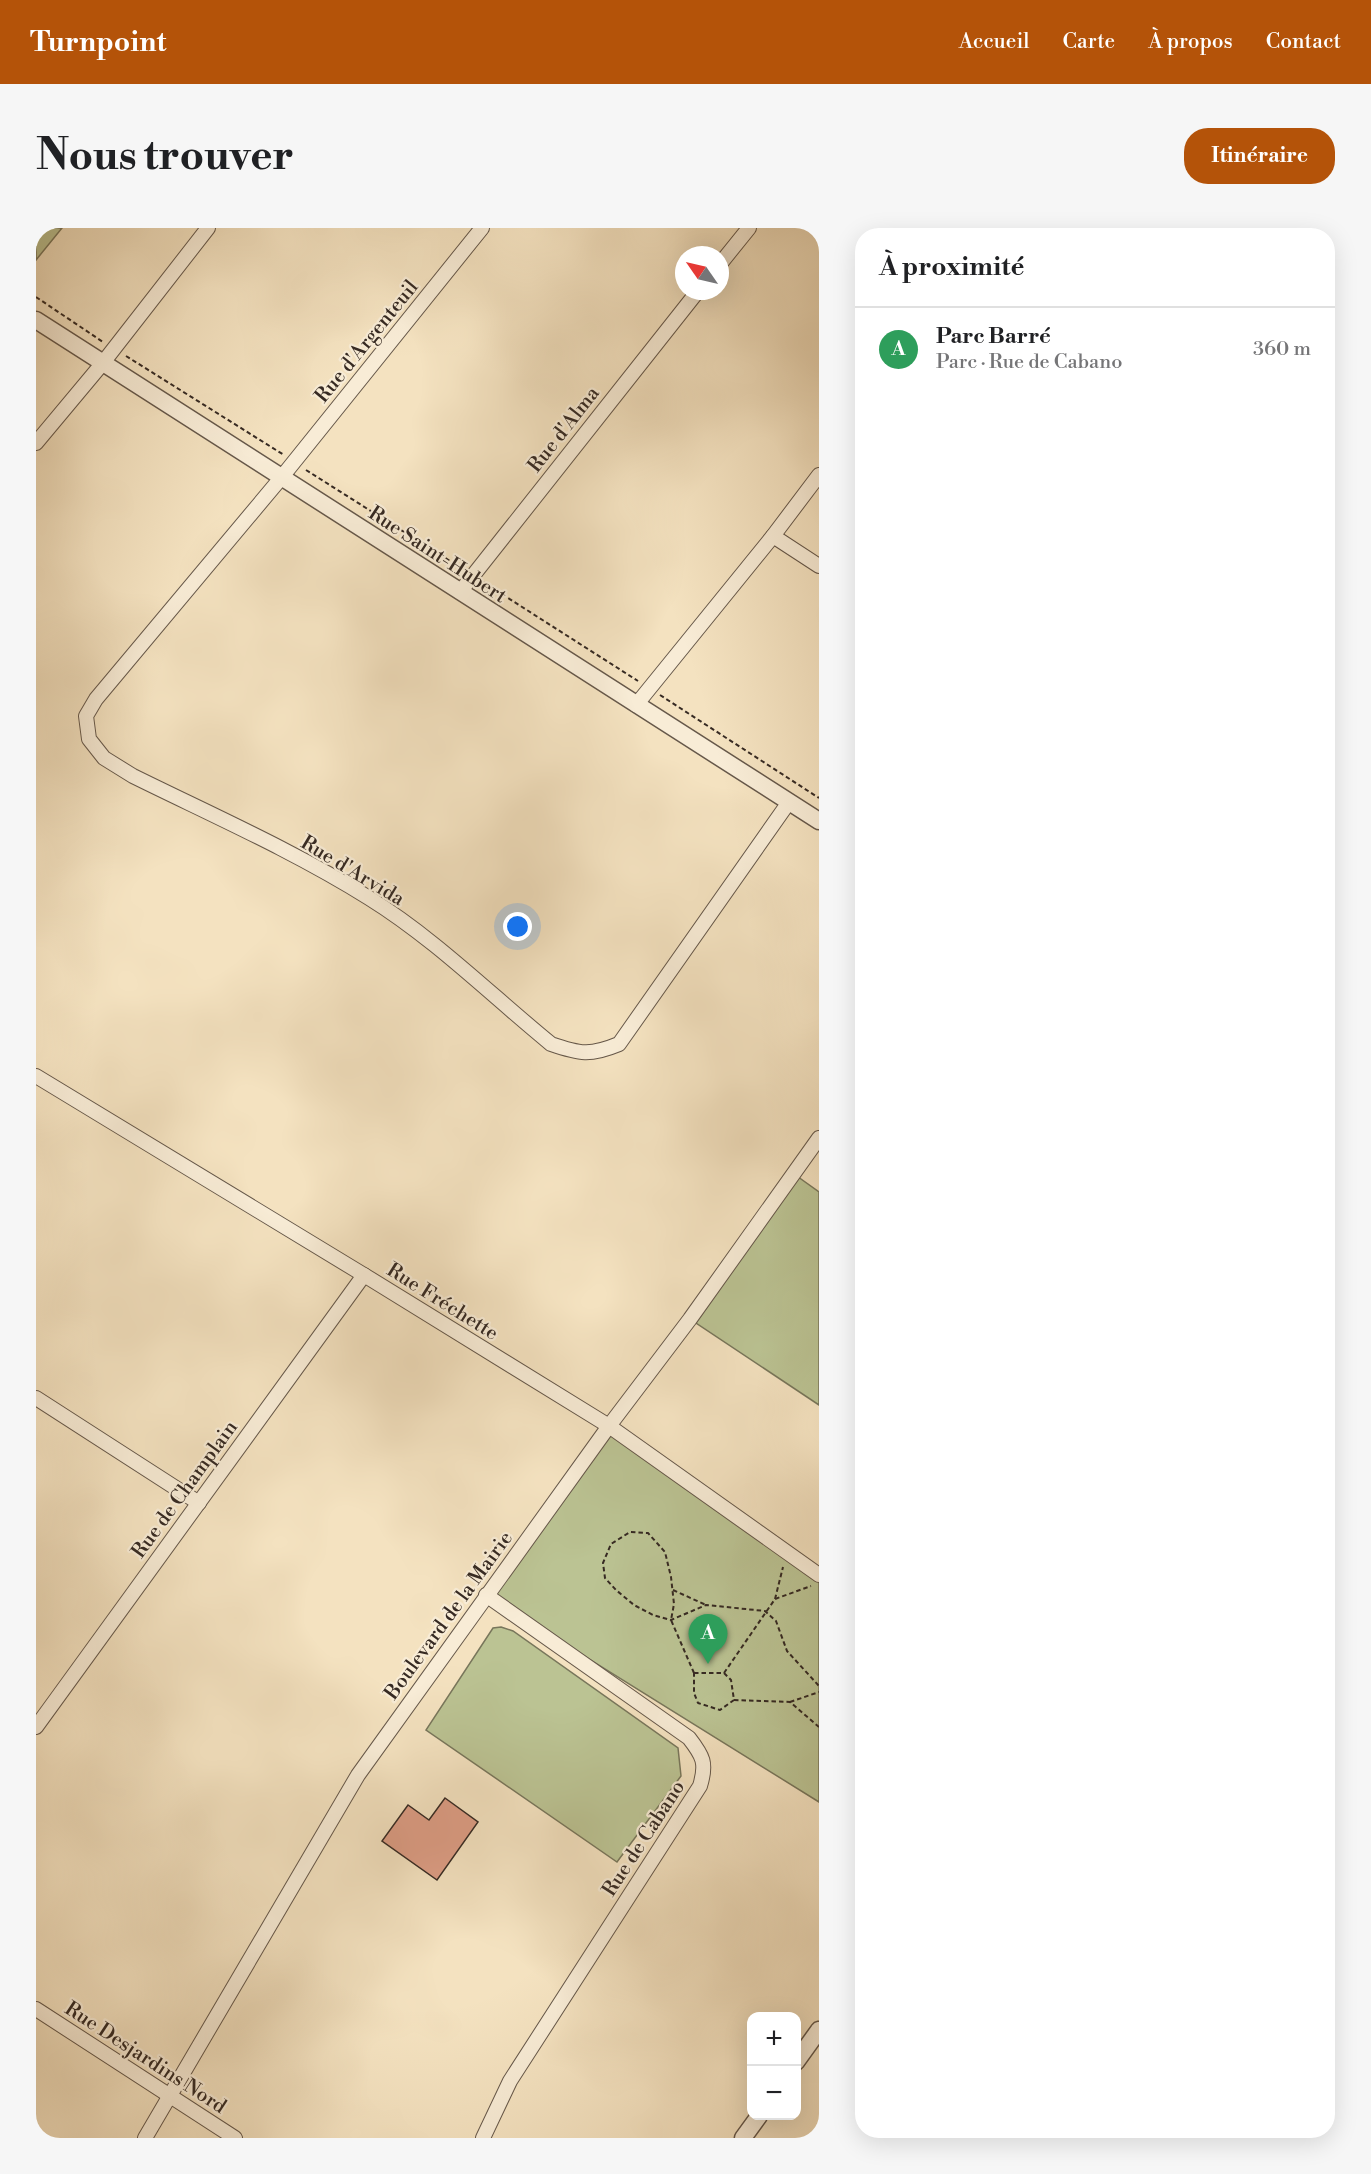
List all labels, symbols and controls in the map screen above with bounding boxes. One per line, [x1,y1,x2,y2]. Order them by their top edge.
text: Turnpoint [30,25,166,60]
text: Accueil [959,29,1030,55]
text: Carte [1063,29,1115,55]
text: À propos [1148,29,1233,55]
text: Contact [1266,29,1341,55]
button: Itinéraire [1184,128,1335,184]
text: Nous trouver [36,130,294,183]
north arrow [675,246,729,300]
text: À proximité [879,251,1024,283]
street label: Rue d'Argenteuil [310,276,424,408]
text: Parc Barré [936,323,1051,350]
text: A [891,337,906,362]
text: 360 m [1253,337,1311,362]
text: Parc · Rue de Cabano [936,350,1122,375]
street label: Rue d'Alma [523,381,606,478]
street label: Rue Saint-Hubert [363,501,511,609]
street label: Rue d'Arvida [296,831,409,912]
your location [503,912,532,941]
street label: Rue Fréchette [382,1258,503,1347]
street label: Rue de Champlain [127,1416,244,1564]
street label: Boulevard de la Mairie [379,1527,519,1706]
pin: A [688,1614,728,1664]
street label: Rue de Cabano [597,1776,691,1902]
street label: Rue Desjardins Nord [60,1997,231,2120]
map controls [747,2012,801,2120]
button: + [747,2012,801,2066]
button: − [747,2066,801,2120]

